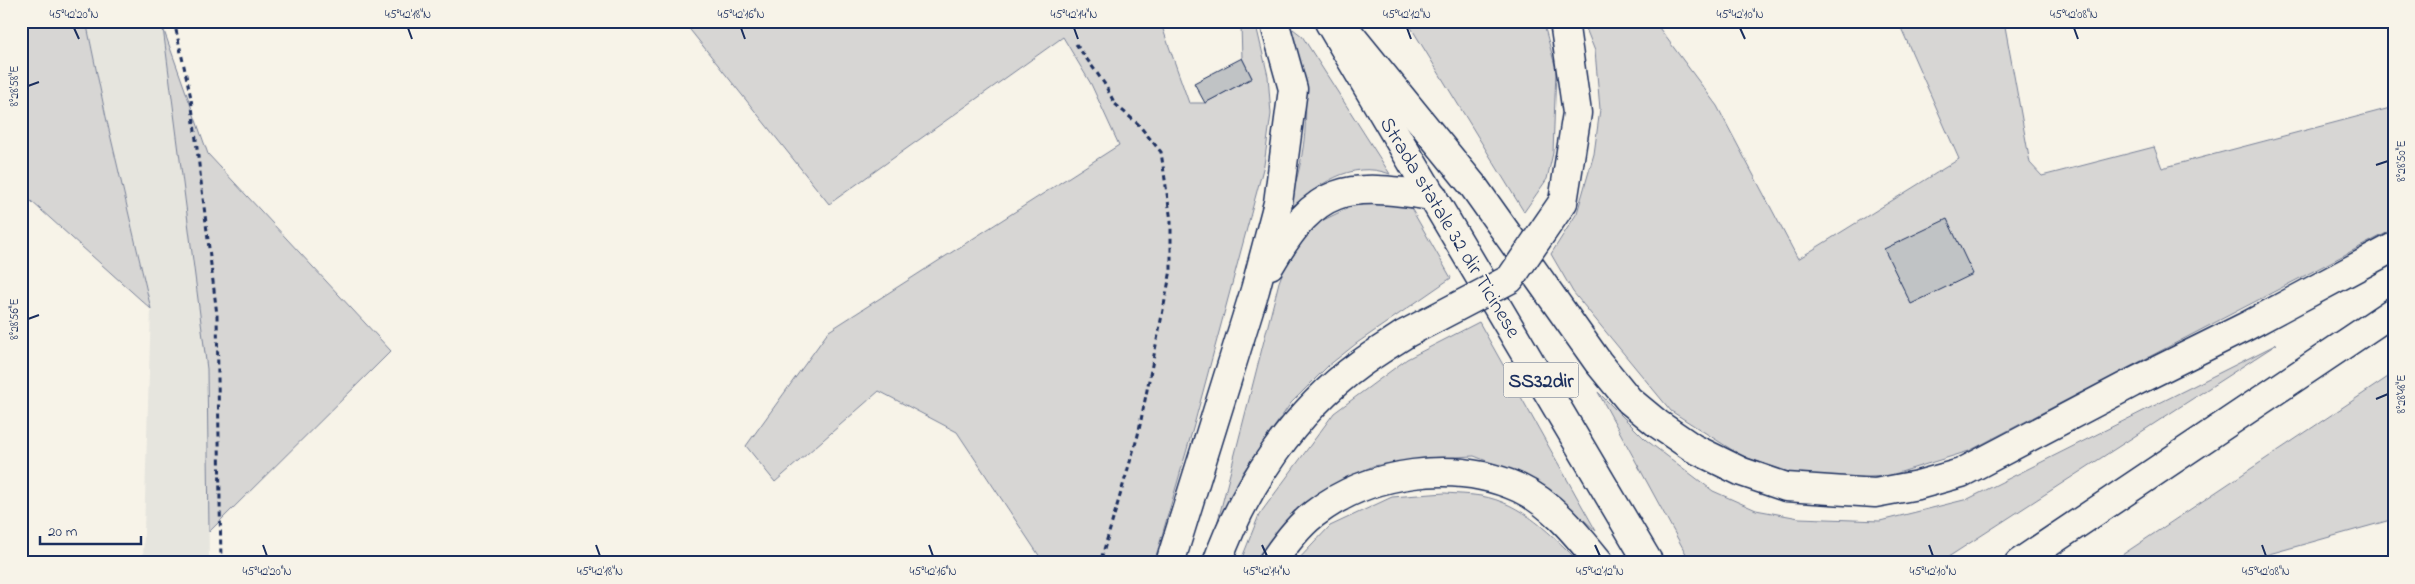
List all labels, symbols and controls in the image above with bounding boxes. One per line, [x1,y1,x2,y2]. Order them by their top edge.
text: 45°42'20"N [49,6,99,24]
text: 45°42'18"N [385,6,431,24]
text: 45°42'16"N [717,6,765,24]
text: 45°42'14"N [1051,6,1097,24]
text: 45°42'12"N [1383,6,1431,24]
text: 45°42'10"N [1716,6,1764,24]
text: 45°42'08"N [2050,6,2098,24]
text: 8°28'58"E [6,66,24,106]
street label: Strada statale 32 dir Ticinese [1371,112,1528,345]
text: 8°28'50"E [2393,140,2411,182]
text: 8°28'56"E [6,298,24,340]
road number: SS32dir [1504,362,1578,398]
text: 8°28'48"E [2393,375,2411,413]
scale bar [40,514,141,546]
text: 20 m [48,521,78,543]
text: 45°42'20"N [242,563,292,581]
text: 45°42'18"N [577,563,623,581]
text: 45°42'16"N [909,563,957,581]
text: 45°42'14"N [1244,563,1290,581]
text: 45°42'12"N [1576,563,1624,581]
text: 45°42'10"N [1909,563,1957,581]
text: 45°42'08"N [2242,563,2290,581]

